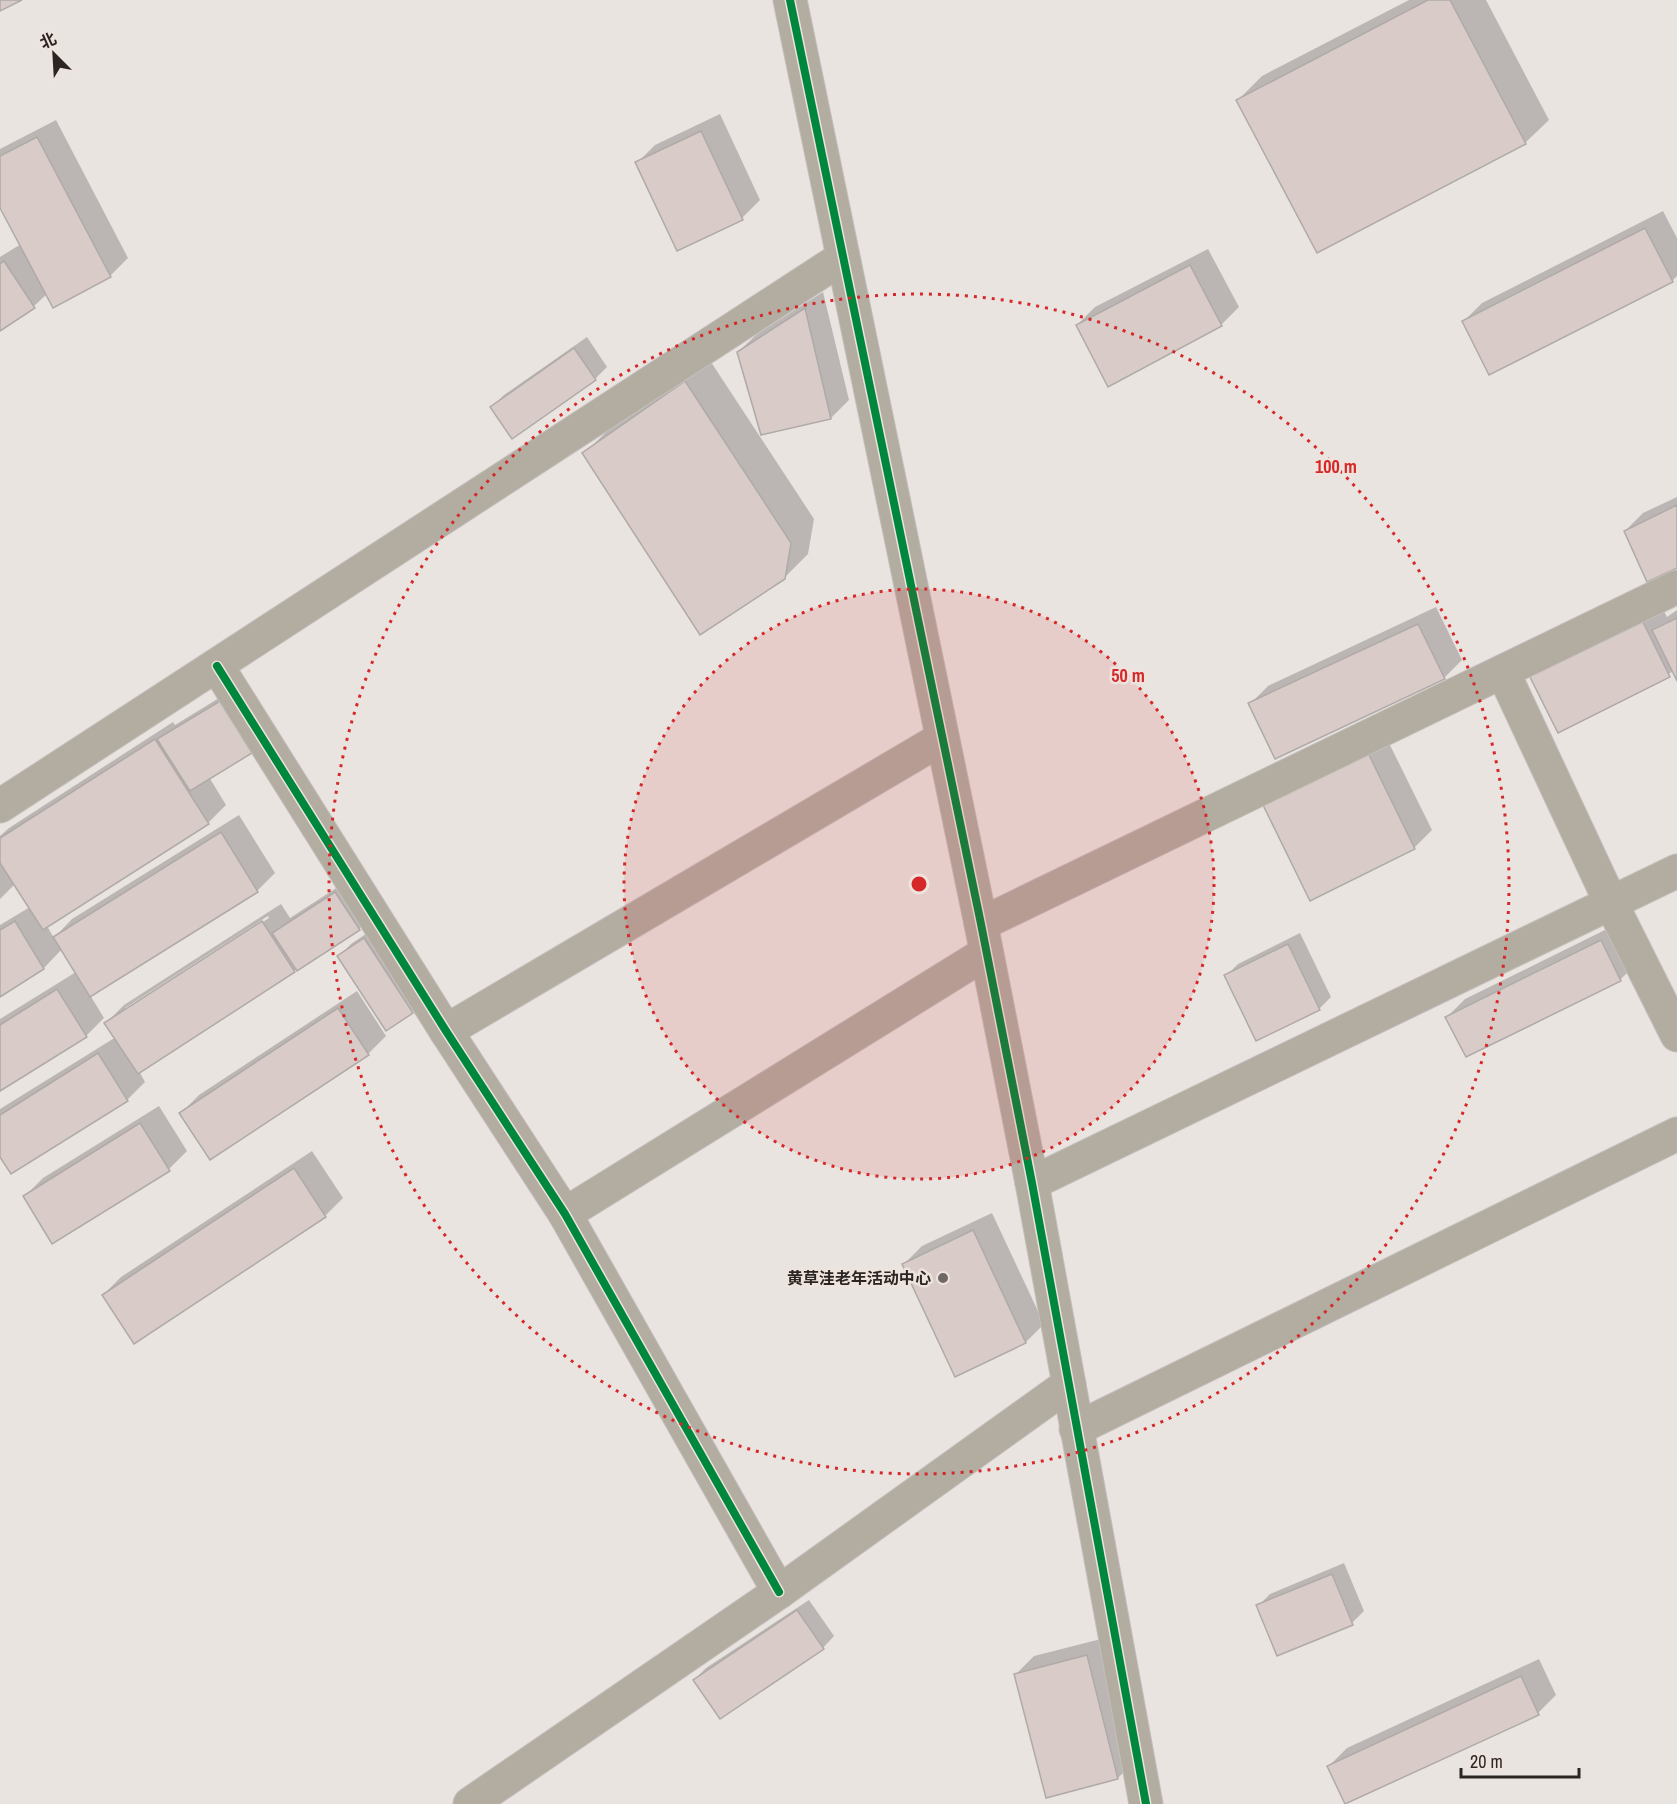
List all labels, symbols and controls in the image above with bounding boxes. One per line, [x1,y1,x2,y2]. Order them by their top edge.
north arrow [24,24,84,84]
text: 北 [36,27,60,54]
text: 100 m [1315,454,1357,479]
text: 50 m [1111,663,1145,688]
centre of rings [909,874,929,894]
place label: 黄草洼老年活动中心 [787,1267,931,1289]
marker: 黄草洼老年活动中心 [936,1271,950,1285]
scale bar [1461,1741,1580,1779]
text: 20 m [1470,1749,1503,1774]

